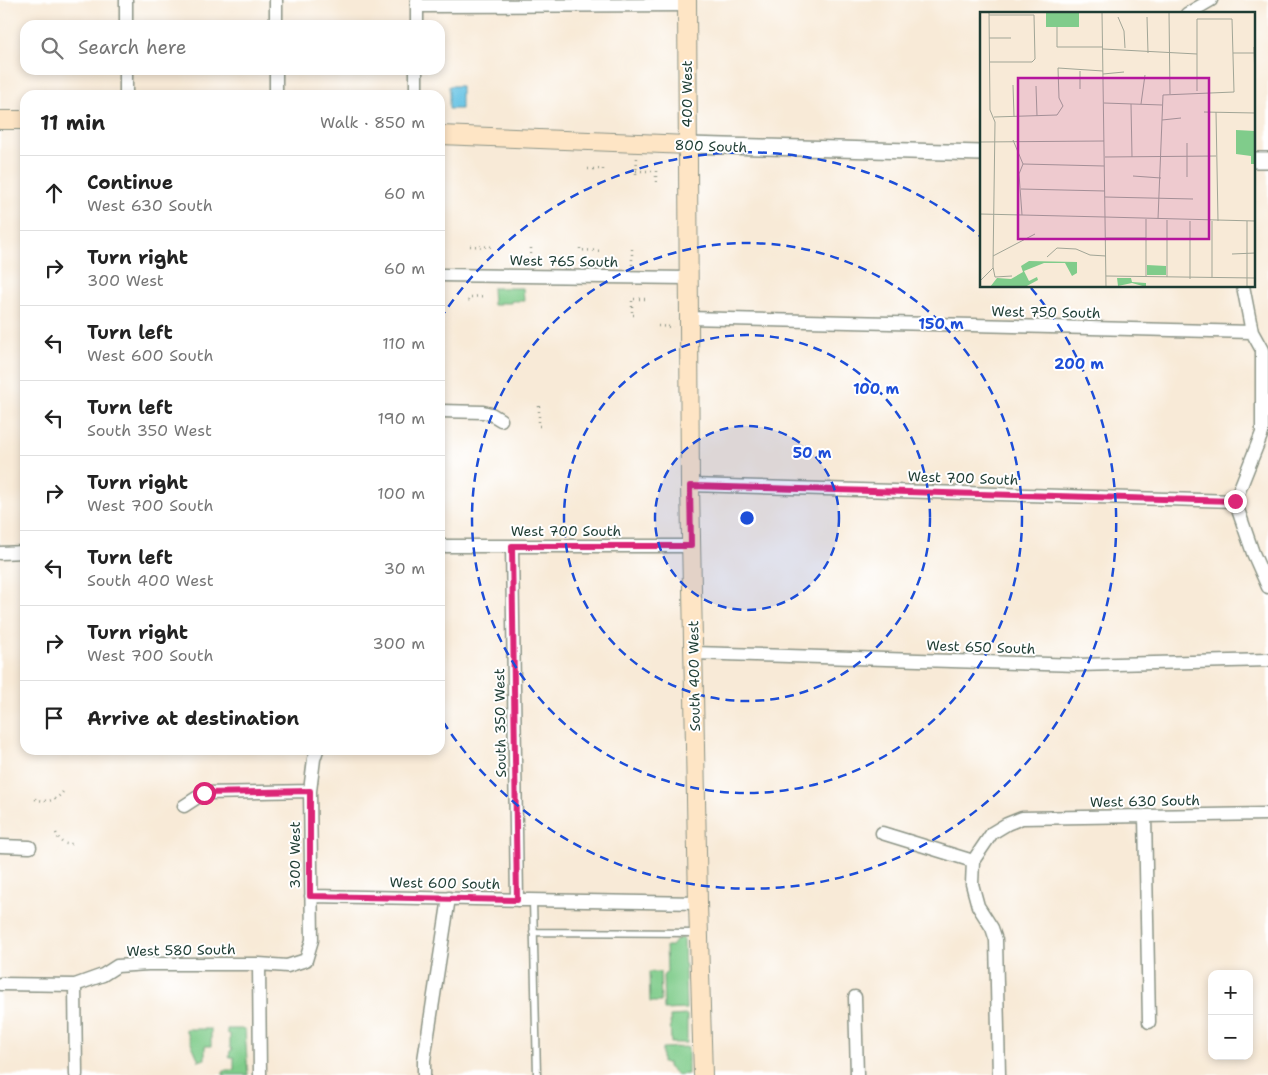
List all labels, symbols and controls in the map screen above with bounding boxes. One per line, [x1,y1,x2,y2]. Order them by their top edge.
inset map [980,12,1256,288]
search box [20,20,445,75]
icon: search [38,34,66,62]
text: Search here [78,35,187,60]
street label: 400 West [678,60,696,128]
text: 11 min [40,109,105,137]
text: Walk · 850 m [320,112,425,133]
street label: 800 South [674,136,748,156]
text: Continue [87,170,173,195]
icon: ahead [40,179,68,207]
text: 60 m [384,183,425,204]
text: West 630 South [87,195,213,216]
text: Turn right [87,245,188,270]
street label: West 765 South [509,251,619,271]
icon: right [40,254,68,282]
text: 60 m [384,258,425,279]
text: 300 West [87,270,164,291]
street label: West 750 South [991,302,1101,322]
text: 150 m [918,314,964,334]
text: Turn left [87,320,173,345]
icon: left [40,329,68,357]
text: 110 m [382,333,425,354]
text: West 600 South [87,345,213,366]
text: 200 m [1054,354,1104,374]
text: 100 m [853,379,899,399]
text: Turn left [87,395,173,420]
icon: left [40,404,68,432]
text: 190 m [378,408,425,429]
text: South 350 West [87,420,212,441]
text: 50 m [793,443,832,463]
street label: West 700 South [907,467,1019,489]
text: Turn right [87,470,188,495]
icon: right [40,479,68,507]
text: 100 m [377,483,425,504]
route end [1224,490,1247,513]
text: West 700 South [87,495,213,516]
centre of rings [738,509,756,527]
street label: West 700 South [511,522,621,540]
text: Turn left [87,545,173,570]
icon: left [40,554,68,582]
text: 30 m [384,558,425,579]
text: South 400 West [87,570,214,591]
text: Turn right [87,620,188,645]
street label: South 400 West [684,620,704,732]
icon: right [40,629,68,657]
text: 300 m [373,633,425,654]
street label: West 650 South [926,636,1036,658]
text: West 700 South [87,645,213,666]
street label: South 350 West [490,668,510,778]
icon: arrive [40,704,68,732]
text: Arrive at destination [87,706,299,731]
route start [193,782,216,805]
street label: West 630 South [1090,791,1200,811]
street label: 300 West [286,821,304,889]
street label: West 600 South [390,873,500,893]
street label: West 580 South [126,940,236,960]
map controls [1208,970,1253,1060]
button: + [1208,970,1253,1015]
button: − [1208,1015,1253,1060]

